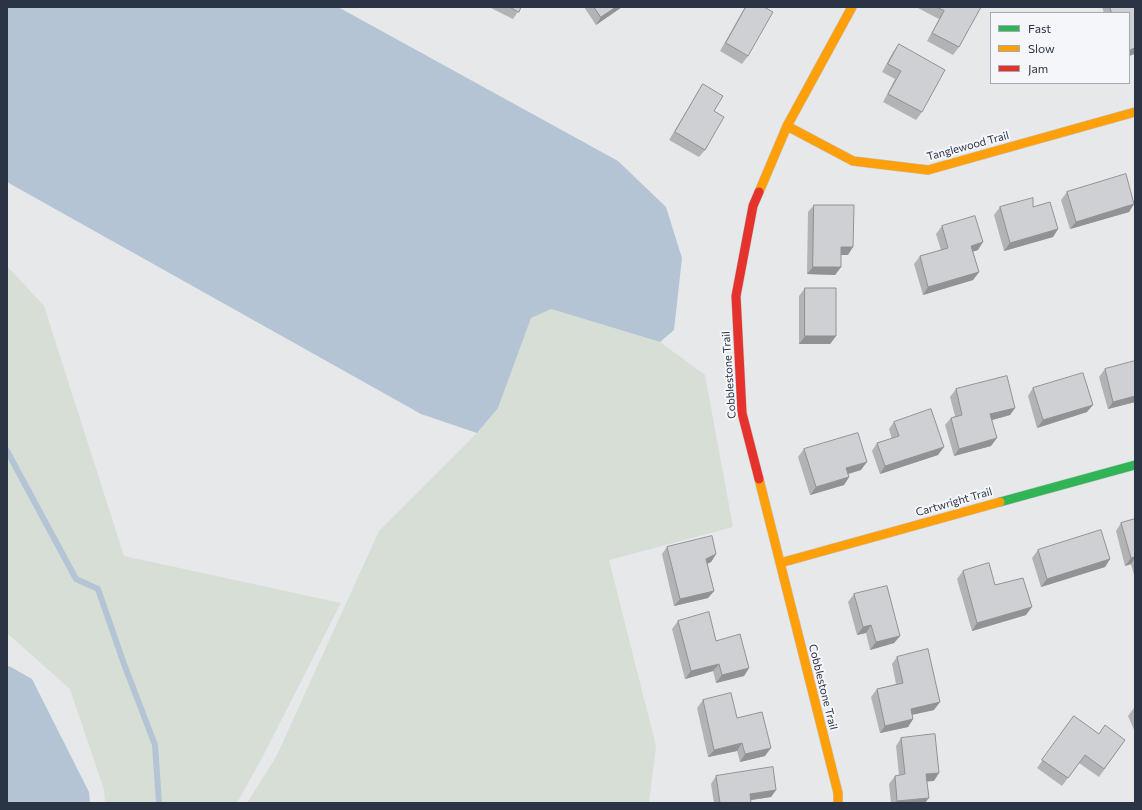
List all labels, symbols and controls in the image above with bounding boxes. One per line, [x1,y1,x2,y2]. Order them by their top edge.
legend [990,12,1130,84]
text: Fast [1028,21,1051,35]
text: Slow [1028,41,1055,55]
text: Jam [1028,61,1048,75]
street label: Tanglewood Trail [925,129,1011,163]
street label: Cobblestone Trail [719,331,739,419]
street label: Cartwright Trail [914,485,994,519]
street label: Cobblestone Trail [806,643,840,731]

